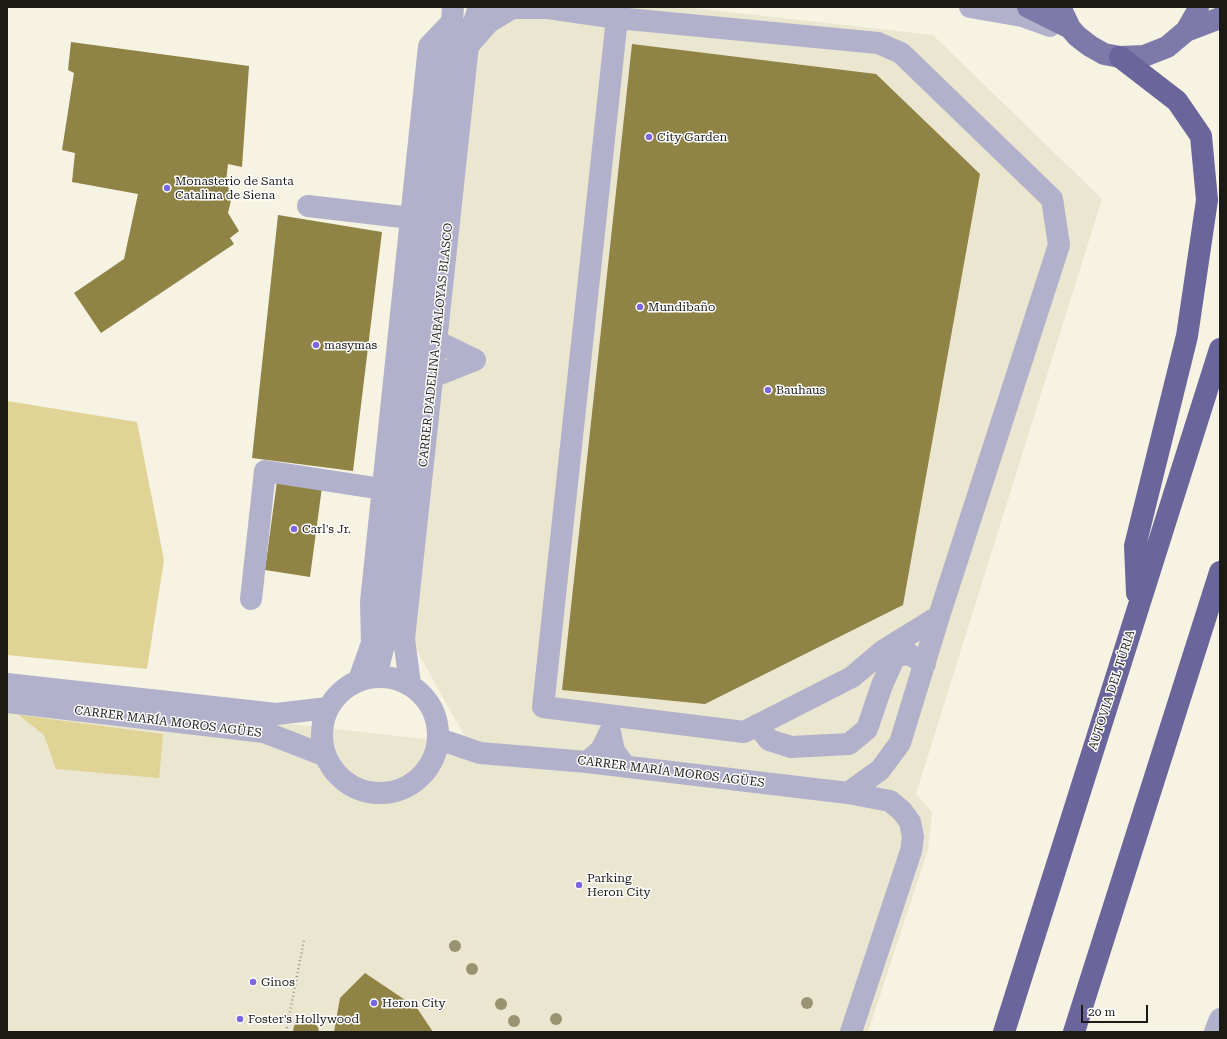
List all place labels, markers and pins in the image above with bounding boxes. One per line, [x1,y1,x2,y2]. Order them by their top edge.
place label: City Garden [657,130,727,144]
marker: City Garden [644,132,654,142]
place label: Monasterio de Santa Catalina de Siena [175,174,294,202]
marker: Monasterio de Santa Catalina de Siena [162,183,172,193]
place label: Mundibaño [648,300,715,314]
marker: Mundibaño [635,302,645,312]
place label: masymas [324,338,377,352]
marker: masymas [311,340,321,350]
place label: Bauhaus [776,383,825,397]
marker: Bauhaus [763,385,773,395]
place label: Carl's Jr. [302,522,351,536]
marker: Carl's Jr. [289,524,299,534]
place label: Parking Heron City [587,871,651,899]
marker: Parking Heron City [574,880,584,890]
place label: Ginos [261,975,295,989]
marker: Ginos [248,977,258,987]
place label: Heron City [382,996,446,1010]
marker: Heron City [369,998,379,1008]
place label: Foster's Hollywood [248,1012,359,1026]
marker: Foster's Hollywood [235,1014,245,1024]

